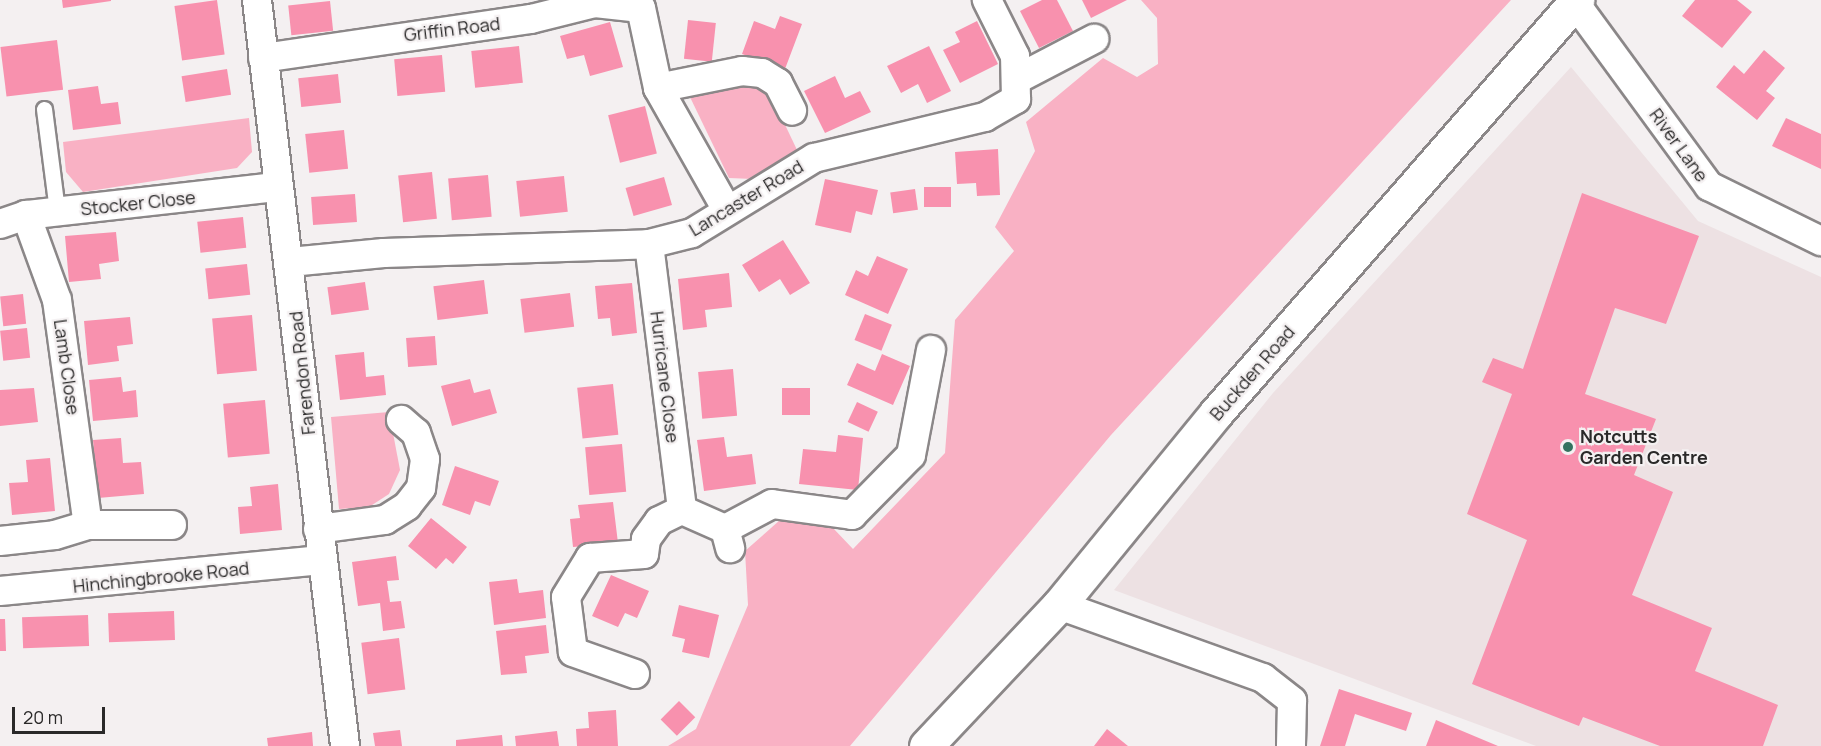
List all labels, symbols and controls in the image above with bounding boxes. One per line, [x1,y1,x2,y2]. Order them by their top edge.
street label: Griffin Road [403,12,501,46]
street label: River Lane [1645,104,1713,186]
street label: Lancaster Road [685,155,807,241]
street label: Stocker Close [79,186,197,220]
street label: Farendon Road [285,310,319,436]
street label: Hurricane Close [646,310,684,444]
street label: Lamb Close [50,318,84,416]
street label: Buckden Road [1205,321,1299,425]
place label: Notcutts Garden Centre [1580,426,1708,468]
marker: Notcutts Garden Centre [1561,440,1575,454]
street label: Hinchingbrooke Road [72,557,250,597]
scale bar [15,695,108,733]
text: 20 m [23,705,63,729]

